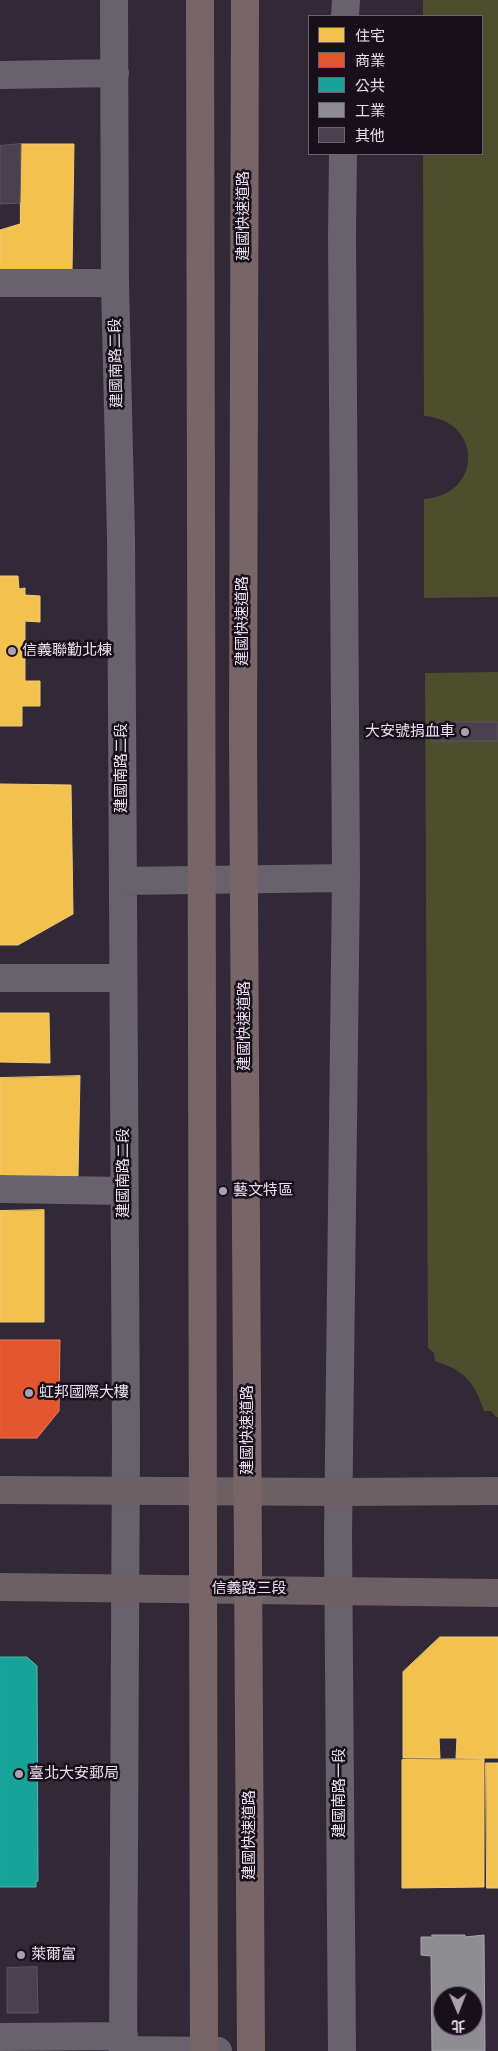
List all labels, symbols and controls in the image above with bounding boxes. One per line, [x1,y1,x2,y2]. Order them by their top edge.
legend [308,15,483,155]
text: 住宅 [355,26,385,46]
text: 商業 [355,51,385,71]
text: 公共 [355,76,385,96]
text: 工業 [355,101,385,121]
text: 其他 [355,126,385,146]
street label: 建國快速道路 [235,171,253,261]
street label: 建國南路二段 [107,318,127,408]
street label: 建國快速道路 [234,576,252,666]
place label: 信義聯勤北棟 [22,642,112,660]
marker: 信義聯勤北棟 [6,645,18,657]
street label: 建國南路二段 [113,723,131,813]
place label: 大安號捐血車 [365,723,455,741]
marker: 大安號捐血車 [459,726,471,738]
street label: 建國快速道路 [236,981,254,1071]
street label: 建國南路二段 [115,1128,133,1218]
place label: 藝文特區 [233,1182,293,1200]
marker: 藝文特區 [217,1185,229,1197]
place label: 虹邦國際大樓 [39,1384,129,1402]
street label: 建國快速道路 [239,1385,257,1475]
marker: 虹邦國際大樓 [23,1387,35,1399]
street label: 信義路三段 [212,1580,286,1598]
street label: 建國南路一段 [331,1748,349,1838]
place label: 臺北大安郵局 [29,1765,119,1783]
marker: 臺北大安郵局 [13,1768,25,1780]
street label: 建國快速道路 [241,1790,259,1880]
place label: 萊爾富 [31,1946,76,1964]
marker: 萊爾富 [15,1949,27,1961]
north arrow [433,1986,483,2036]
text: 北 [451,2016,465,2035]

